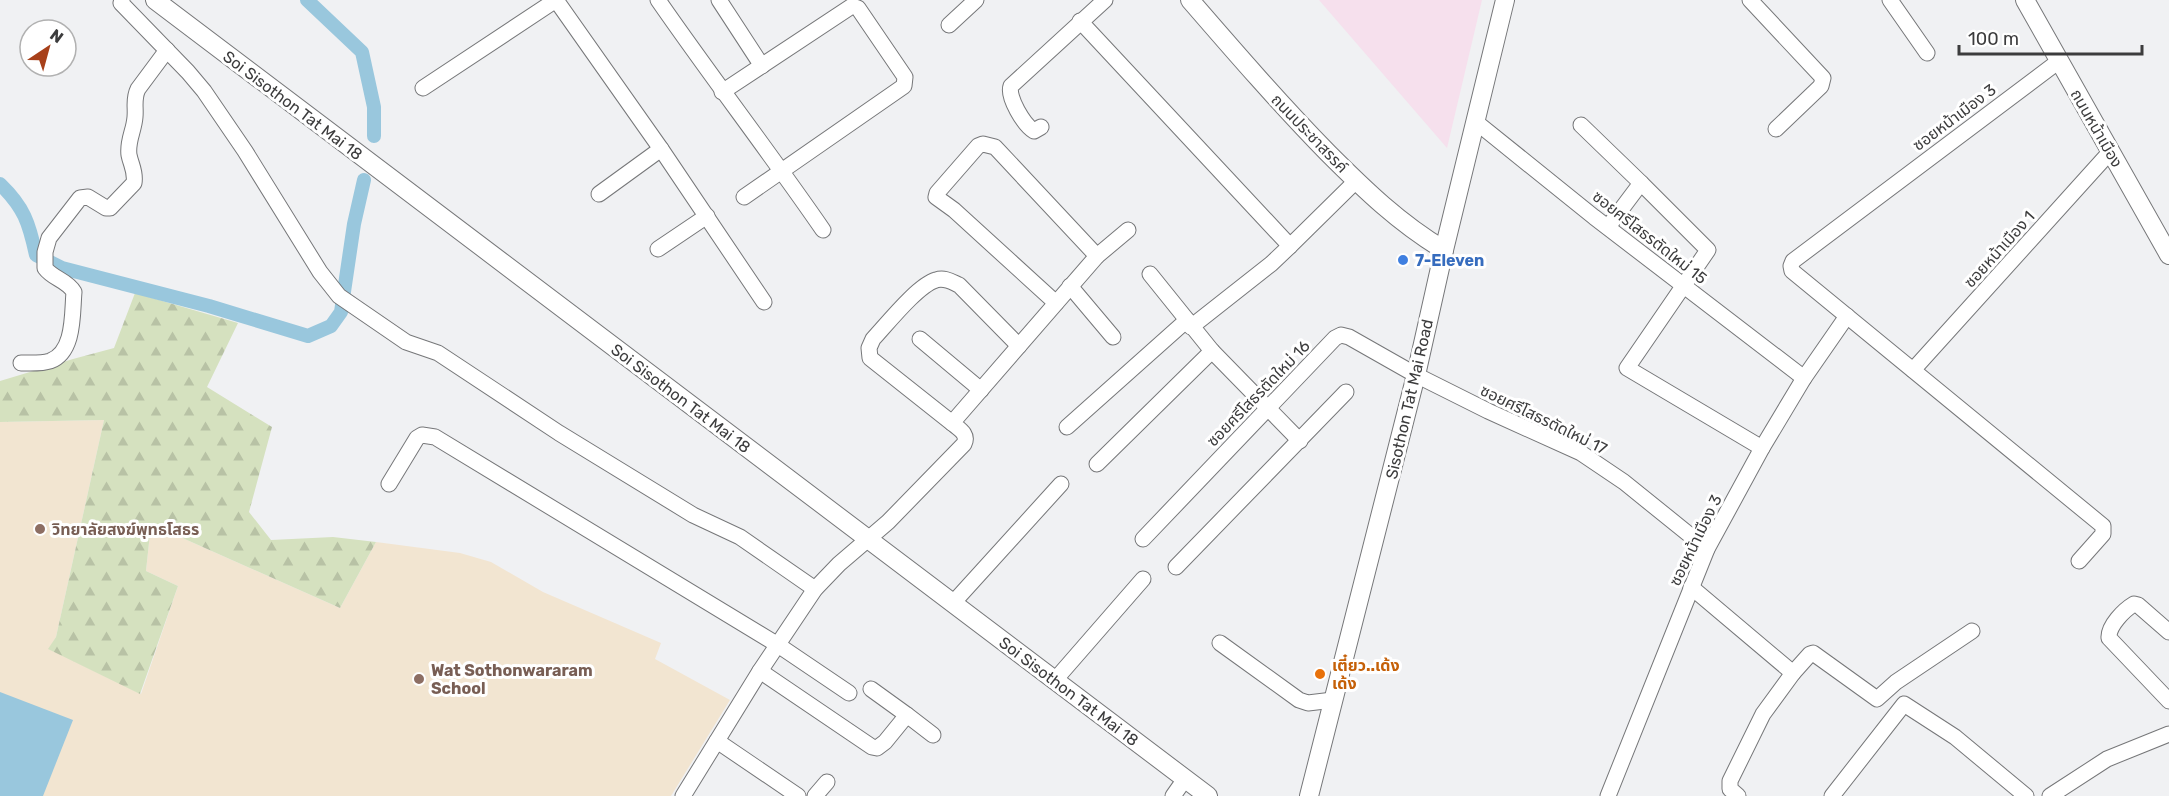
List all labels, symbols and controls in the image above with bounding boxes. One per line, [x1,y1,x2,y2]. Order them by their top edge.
north arrow [18,18,78,78]
scale bar [1959,18,2142,56]
text: N [46,25,67,47]
text: 100 m [1968,28,2019,50]
street label: Soi Sisothon Tat Mai 18 [219,47,366,164]
street label: ซอยหน้าเมือง 3 [1909,80,2000,155]
street label: ถนนหน้าเมือง [2067,86,2127,171]
street label: ถนนประชาสรรค์ [1267,90,1352,177]
street label: ซอยศรีโสธรตัดใหม่ 15 [1589,187,1711,288]
street label: ซอยหน้าเมือง 1 [1960,207,2039,292]
place label: 7-Eleven [1415,251,1484,270]
marker: 7-Eleven [1396,253,1410,267]
street label: Sisothon Tat Mai Road [1382,317,1437,481]
street label: ซอยศรีโสธรตัดใหม่ 16 [1203,336,1314,450]
street label: Soi Sisothon Tat Mai 18 [607,340,754,457]
street label: ซอยศรีโสธรตัดใหม่ 17 [1477,381,1610,458]
street label: ซอยหน้าเมือง 3 [1665,492,1726,589]
place label: วิทยาลัยสงฆ์พุทธโสธร [52,520,199,539]
marker: วิทยาลัยสงฆ์พุทธโสธร [33,522,47,536]
street label: Soi Sisothon Tat Mai 18 [995,633,1142,750]
place label: เตี๋ยว..เด้ง เด้ง [1332,654,1400,693]
place label: Wat Sothonwararam School [431,661,593,698]
marker: เตี๋ยว..เด้ง เด้ง [1313,667,1327,681]
marker: Wat Sothonwararam School [412,672,426,686]

